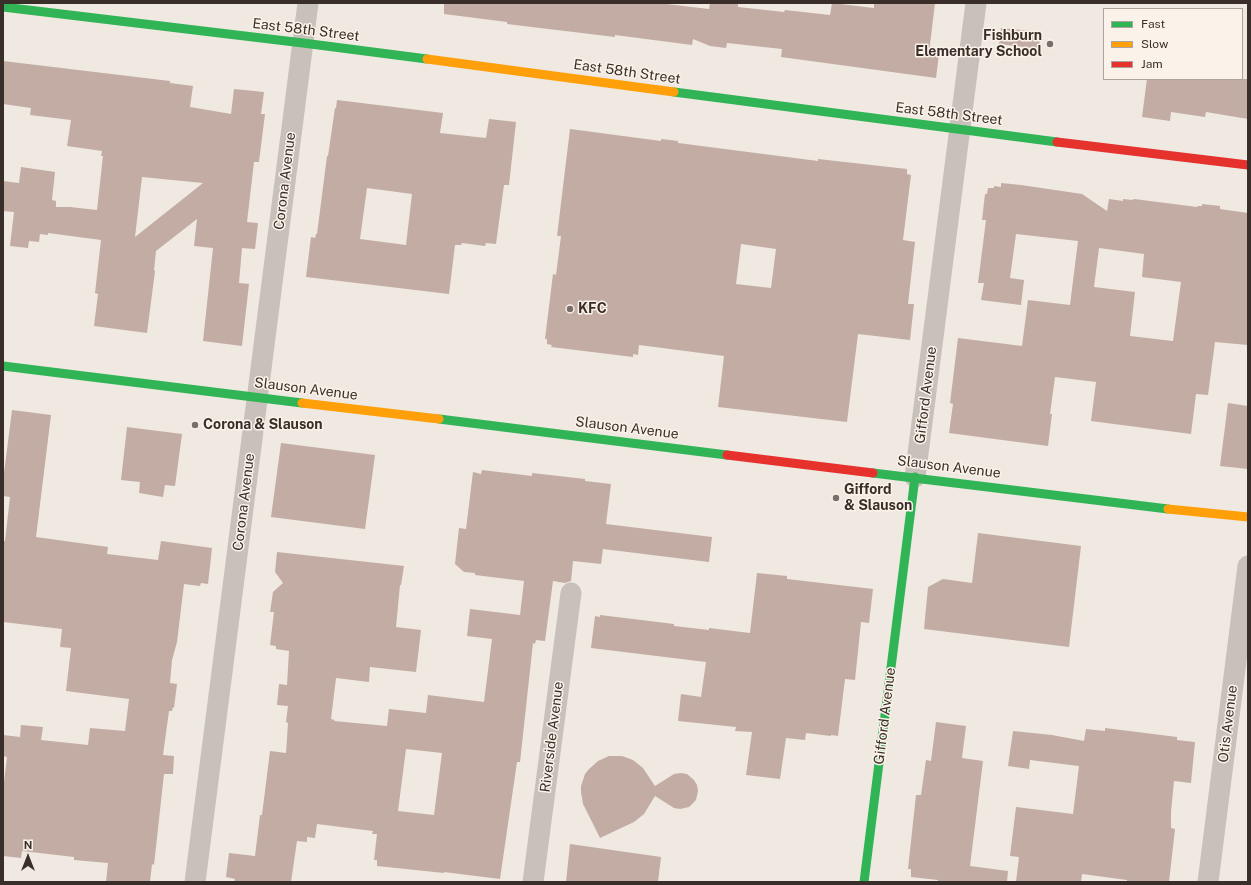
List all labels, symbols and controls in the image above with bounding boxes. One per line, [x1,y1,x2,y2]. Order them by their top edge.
legend [1103,8,1243,80]
street label: East 58th Street [251,15,361,45]
text: Fast [1141,17,1165,31]
place label: Fishburn Elementary School [915,28,1042,60]
text: Slow [1141,37,1168,51]
marker: Fishburn Elementary School [1045,39,1055,49]
street label: East 58th Street [572,56,682,88]
text: Jam [1141,57,1163,71]
street label: East 58th Street [894,99,1004,129]
street label: Corona Avenue [271,131,299,231]
place label: KFC [578,301,607,317]
marker: KFC [565,304,575,314]
street label: Gifford Avenue [912,346,940,444]
street label: Slauson Avenue [253,374,359,404]
street label: Slauson Avenue [574,413,680,443]
place label: Corona & Slauson [203,417,323,433]
marker: Corona & Slauson [190,420,200,430]
street label: Corona Avenue [230,452,258,552]
street label: Slauson Avenue [896,452,1002,482]
place label: Gifford & Slauson [844,482,912,514]
marker: Gifford & Slauson [831,493,841,503]
street label: Gifford Avenue [871,667,899,765]
street label: Riverside Avenue [537,681,567,793]
street label: Otis Avenue [1215,684,1241,764]
north arrow [8,837,48,877]
text: N [24,839,32,851]

